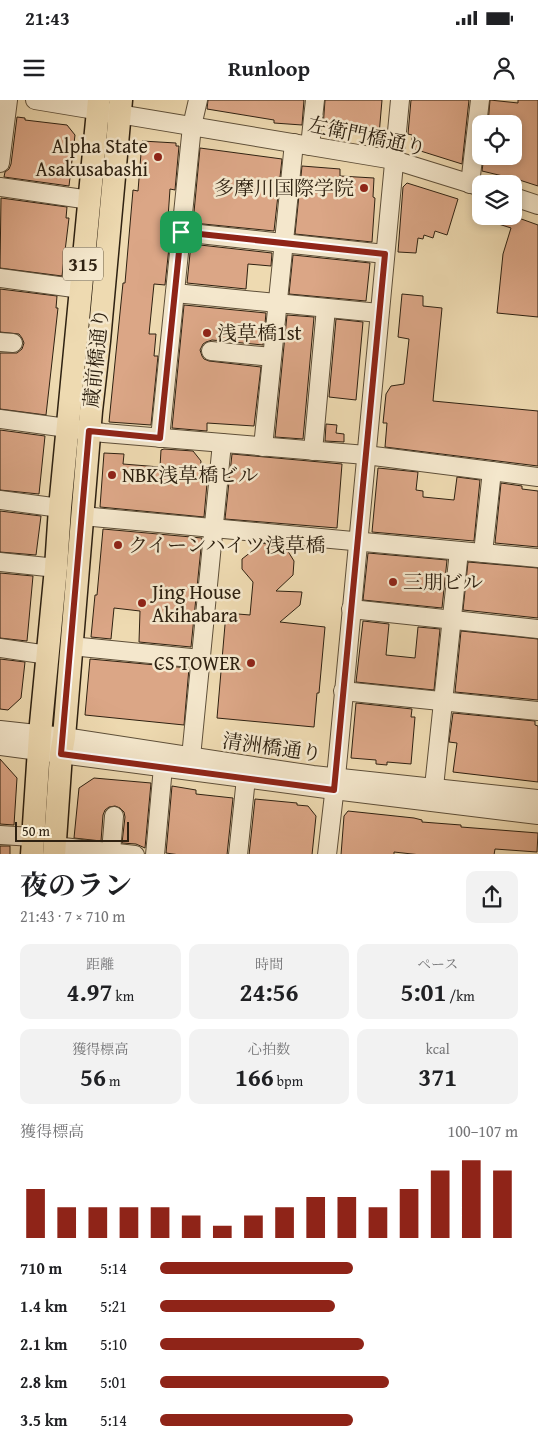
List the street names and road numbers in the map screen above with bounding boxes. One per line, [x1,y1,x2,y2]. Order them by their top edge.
street label: 左衛門橋通り [305,109,429,162]
road number: 315 [63,247,103,280]
street label: 蔵前橋通り [76,307,115,409]
street label: 清洲橋通り [221,725,324,768]

